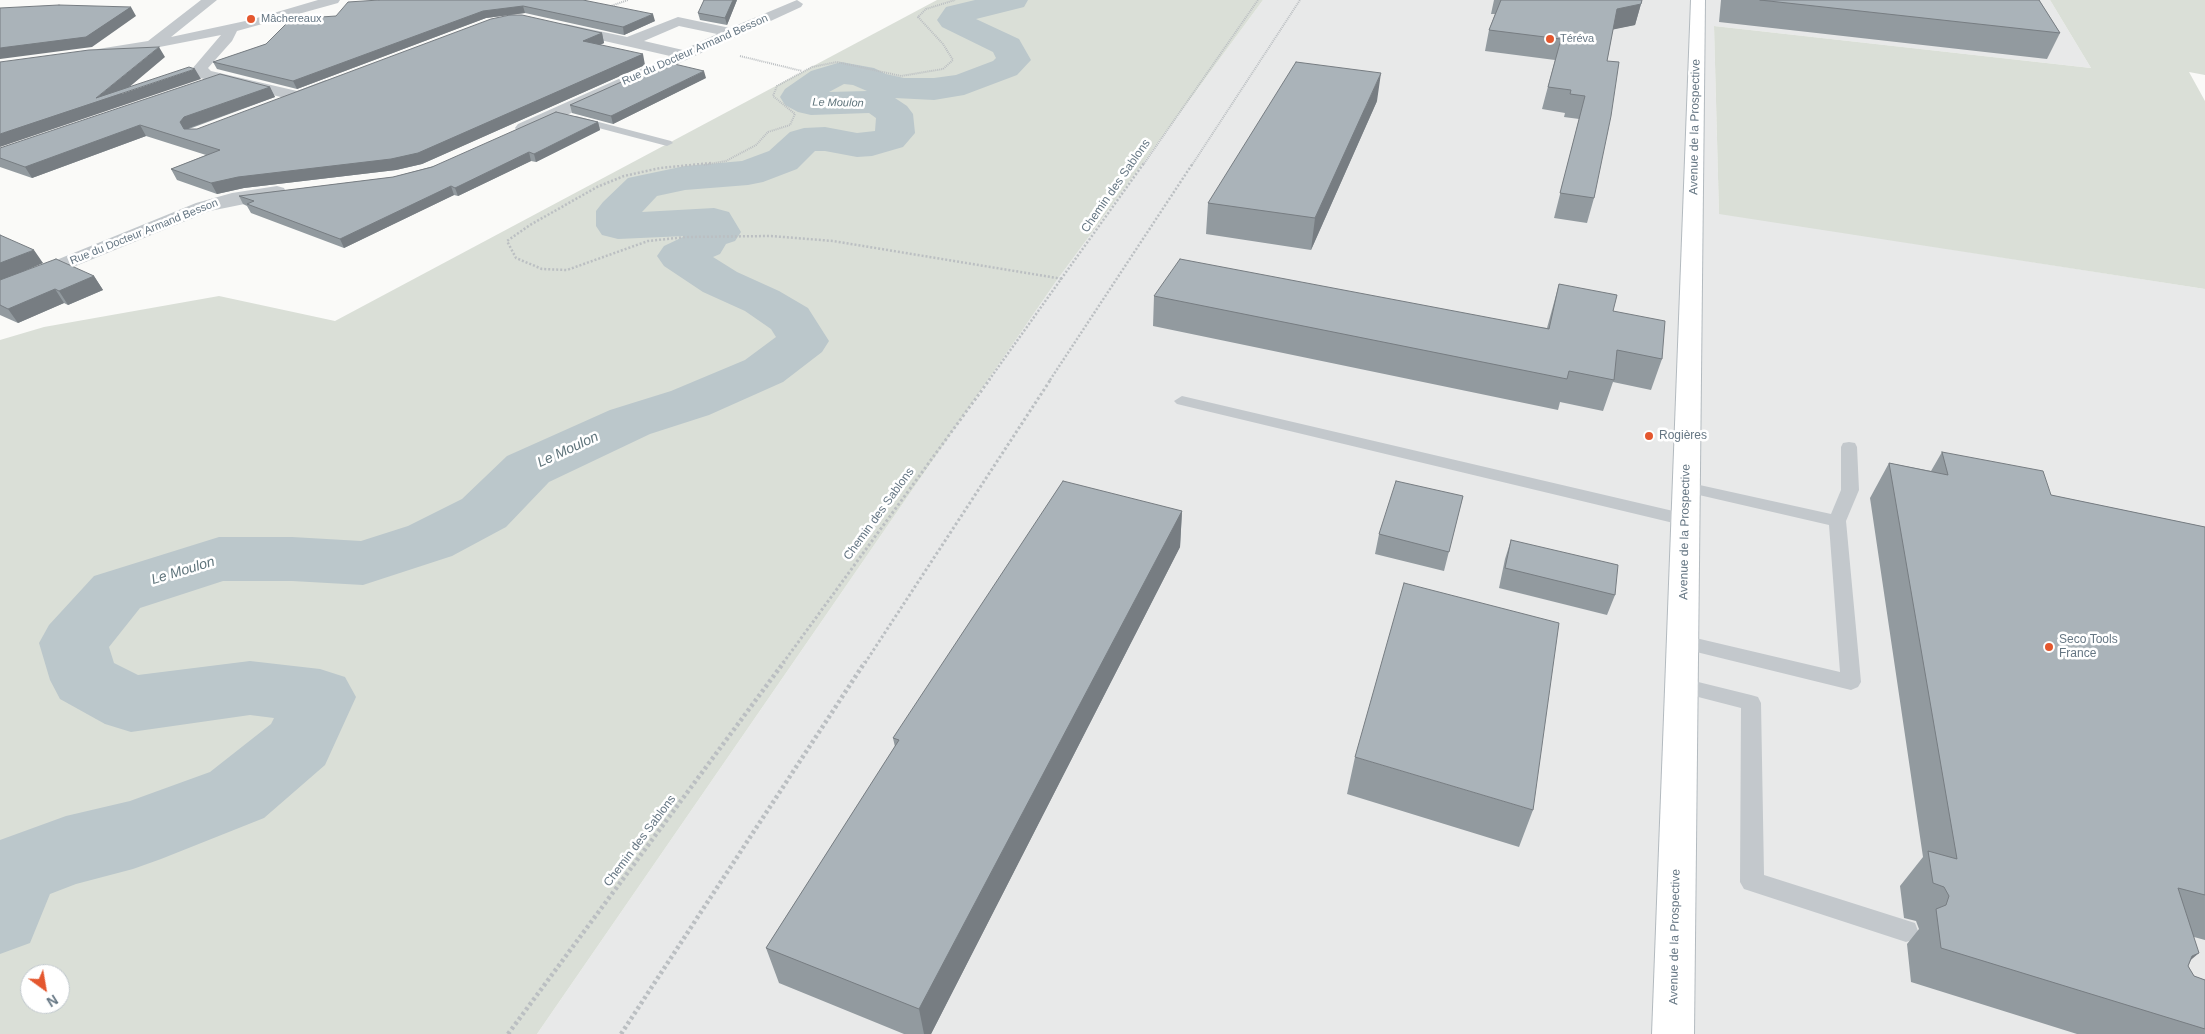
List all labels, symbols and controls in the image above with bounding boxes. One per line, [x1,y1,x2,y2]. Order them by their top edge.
place label: Mâchereaux [261,12,322,26]
street label: Rue du Docteur Armand Besson [620,12,770,88]
marker: Mâchereaux [245,13,257,25]
place label: Téréva [1560,32,1594,46]
marker: Téréva [1544,33,1556,45]
street label: Avenue de la Prospective [1687,59,1703,195]
water label: Le Moulon [812,96,864,110]
street label: Chemin des Sablons [1078,137,1154,235]
street label: Rue du Docteur Armand Besson [68,196,220,268]
water label: Le Moulon [535,429,601,471]
place label: Rogières [1659,429,1707,443]
marker: Rogières [1643,430,1655,442]
street label: Avenue de la Prospective [1677,464,1693,600]
street label: Chemin des Sablons [841,465,917,563]
water label: Le Moulon [149,553,217,589]
place label: Seco Tools France [2059,633,2118,661]
marker: Seco Tools France [2043,641,2055,653]
street label: Chemin des Sablons [601,792,679,890]
street label: Avenue de la Prospective [1667,869,1683,1005]
north arrow [20,964,70,1014]
text: N [44,991,61,1010]

